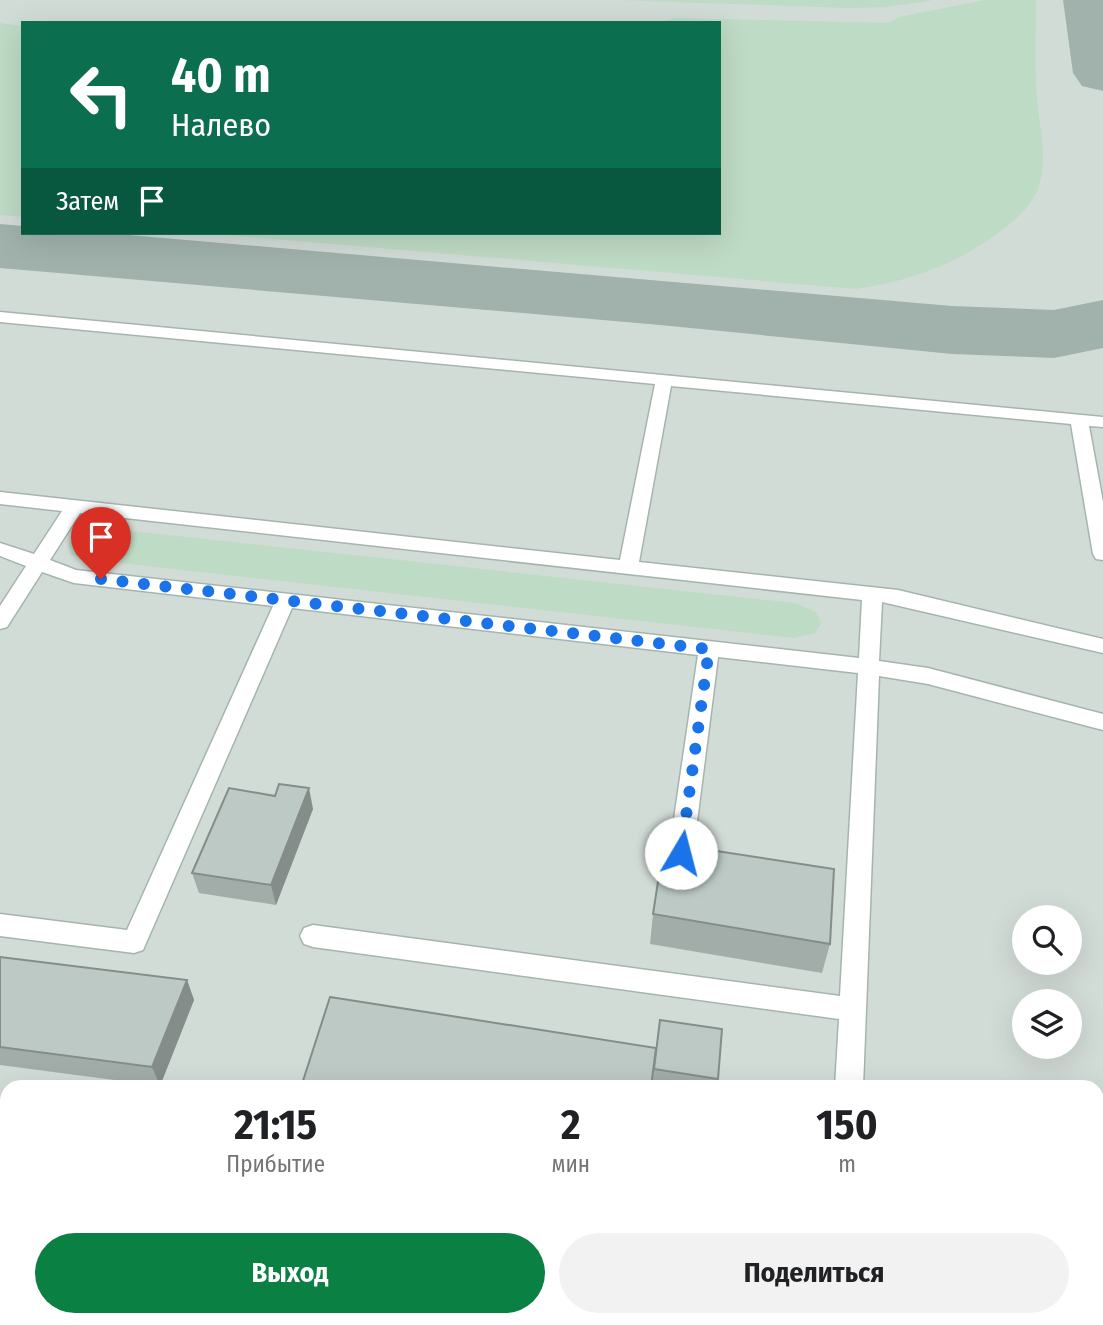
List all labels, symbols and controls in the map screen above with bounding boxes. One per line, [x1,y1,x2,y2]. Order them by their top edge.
text: 40 m [171,46,271,105]
icon: left [56,49,147,140]
text: Налево [171,106,271,144]
icon: arrive [133,182,171,220]
text: Затем [56,186,119,217]
pin [71,507,131,579]
icon: arrive [82,518,120,556]
position arrow [644,816,718,890]
map controls [1012,905,1082,1059]
button: search [1012,905,1082,975]
button: layers [1012,989,1082,1059]
text: 21:15 [234,1100,317,1150]
text: 2 [561,1100,580,1150]
text: 150 [816,1100,878,1150]
text: Прибытие [226,1150,325,1178]
text: мин [551,1150,590,1178]
text: m [838,1150,856,1178]
button: Выход [35,1233,545,1313]
button: Поделиться [559,1233,1069,1313]

